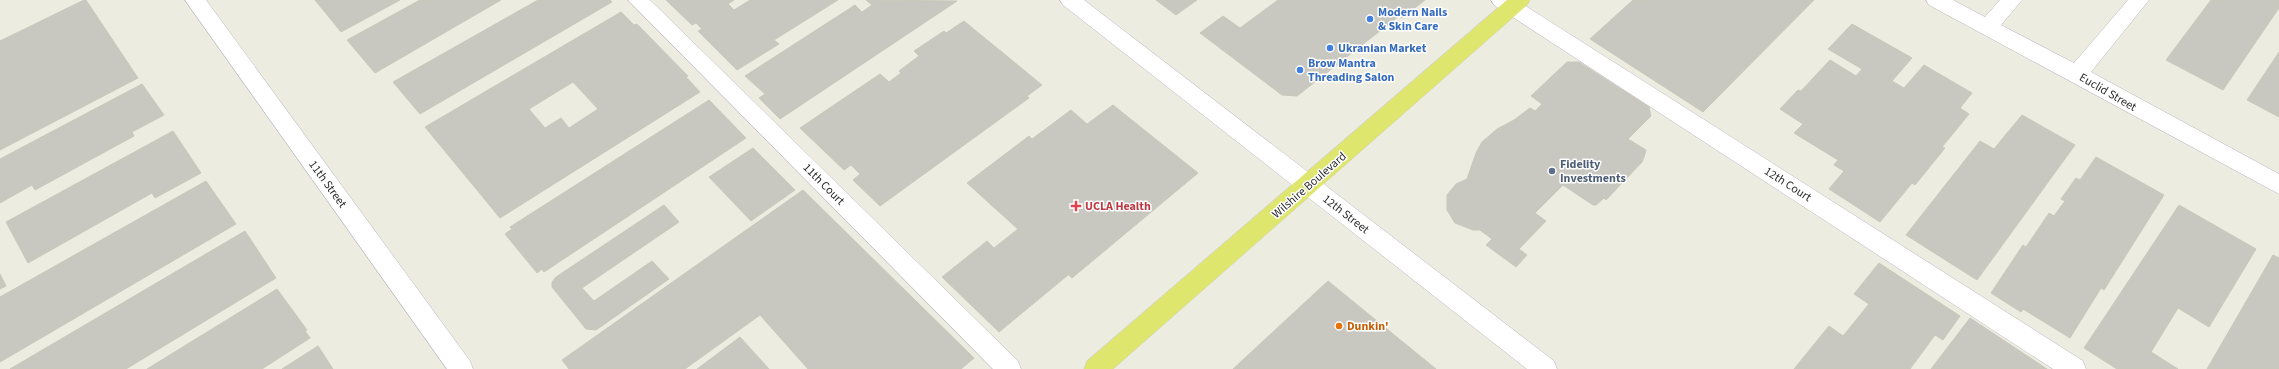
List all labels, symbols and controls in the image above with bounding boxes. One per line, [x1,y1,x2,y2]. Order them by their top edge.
place label: Modern Nails & Skin Care [1378,4,1447,35]
marker: Modern Nails & Skin Care [1365,14,1375,24]
place label: Ukranian Market [1338,40,1427,57]
marker: Ukranian Market [1325,43,1335,53]
place label: Brow Mantra Threading Salon [1308,55,1395,86]
marker: Brow Mantra Threading Salon [1295,65,1305,75]
street label: Euclid Street [2076,69,2139,116]
street label: Wilshire Boulevard [1268,148,1350,223]
place label: Fidelity Investments [1560,156,1626,187]
street label: 11th Street [305,157,351,212]
street label: 11th Court [799,160,848,209]
street label: 12th Court [1761,163,1815,206]
marker: Fidelity Investments [1547,166,1557,176]
street label: 12th Street [1319,191,1373,238]
place label: UCLA Health [1085,198,1151,215]
marker: UCLA Health [1070,200,1082,212]
place label: Dunkin' [1347,318,1389,335]
marker: Dunkin' [1334,321,1344,331]

